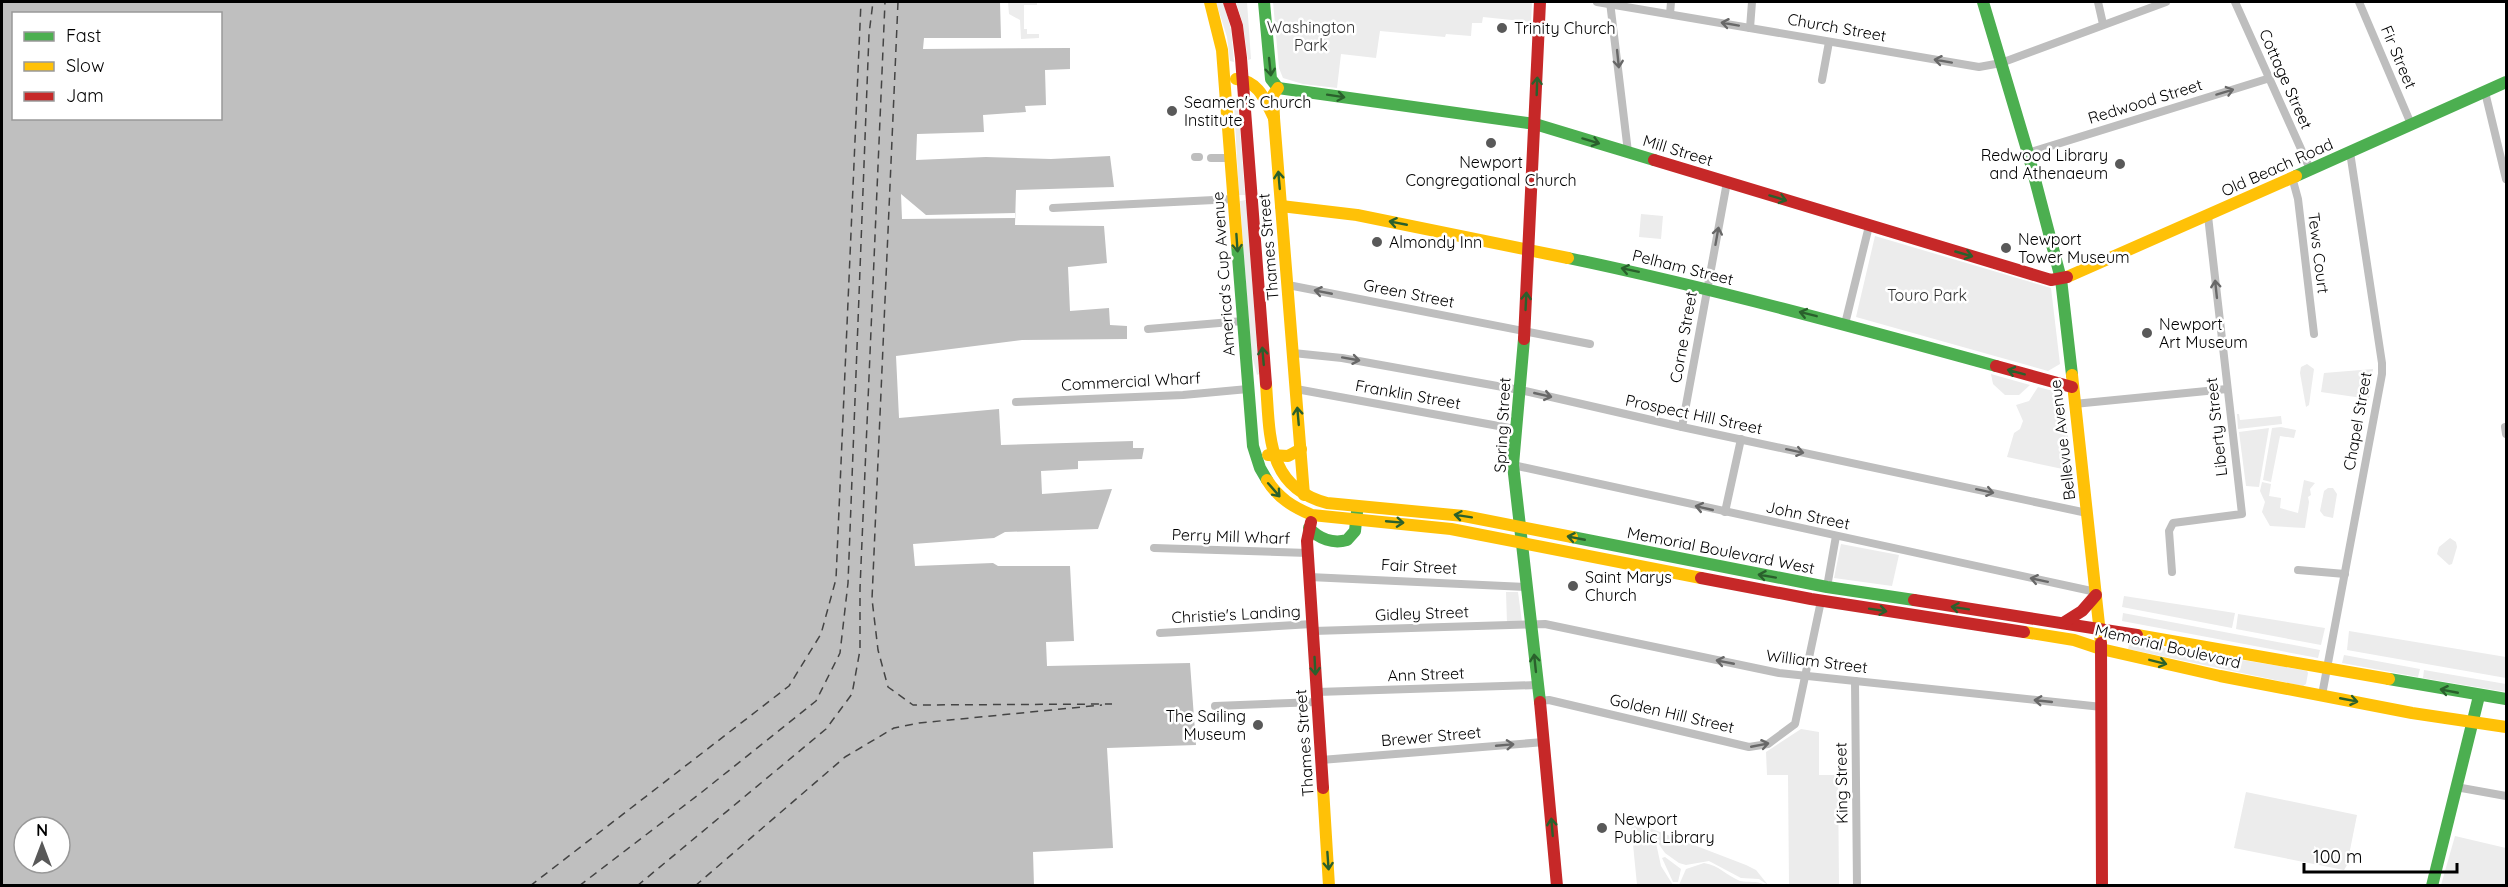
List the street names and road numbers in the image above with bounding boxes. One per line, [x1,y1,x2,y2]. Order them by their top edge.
street label: Church Street [1786,8,1888,46]
street label: Fir Street [2377,22,2421,92]
street label: Cottage Street [2255,26,2317,132]
street label: Redwood Street [2085,74,2205,128]
street label: Mill Street [1641,130,1715,170]
street label: Old Beach Road [2218,133,2336,201]
street label: America's Cup Avenue [1207,191,1239,357]
street label: Thames Street [1253,192,1283,302]
street label: Tews Court [2304,211,2334,295]
street label: Pelham Street [1630,245,1736,289]
street label: Green Street [1362,274,1456,312]
street label: Corne Street [1665,290,1701,384]
street label: Commercial Wharf [1061,367,1202,395]
street label: Chapel Street [2338,370,2376,472]
street label: Franklin Street [1354,375,1462,413]
street label: Spring Street [1490,377,1514,473]
street label: Liberty Street [2201,377,2231,477]
street label: Bellevue Avenue [2045,379,2079,501]
street label: Prospect Hill Street [1624,390,1764,438]
street label: John Street [1764,496,1852,534]
street label: Memorial Boulevard West [1625,522,1817,578]
street label: Perry Mill Wharf [1171,524,1291,548]
street label: Fair Street [1380,554,1458,578]
street label: Christie's Landing [1171,601,1301,627]
street label: Gidley Street [1375,601,1469,625]
street label: Memorial Boulevard [2093,619,2243,673]
street label: William Street [1765,645,1869,677]
street label: Ann Street [1387,663,1465,685]
street label: Thames Street [1290,689,1318,797]
street label: Golden Hill Street [1608,689,1736,737]
street label: Brewer Street [1380,722,1482,750]
street label: King Street [1830,742,1852,824]

